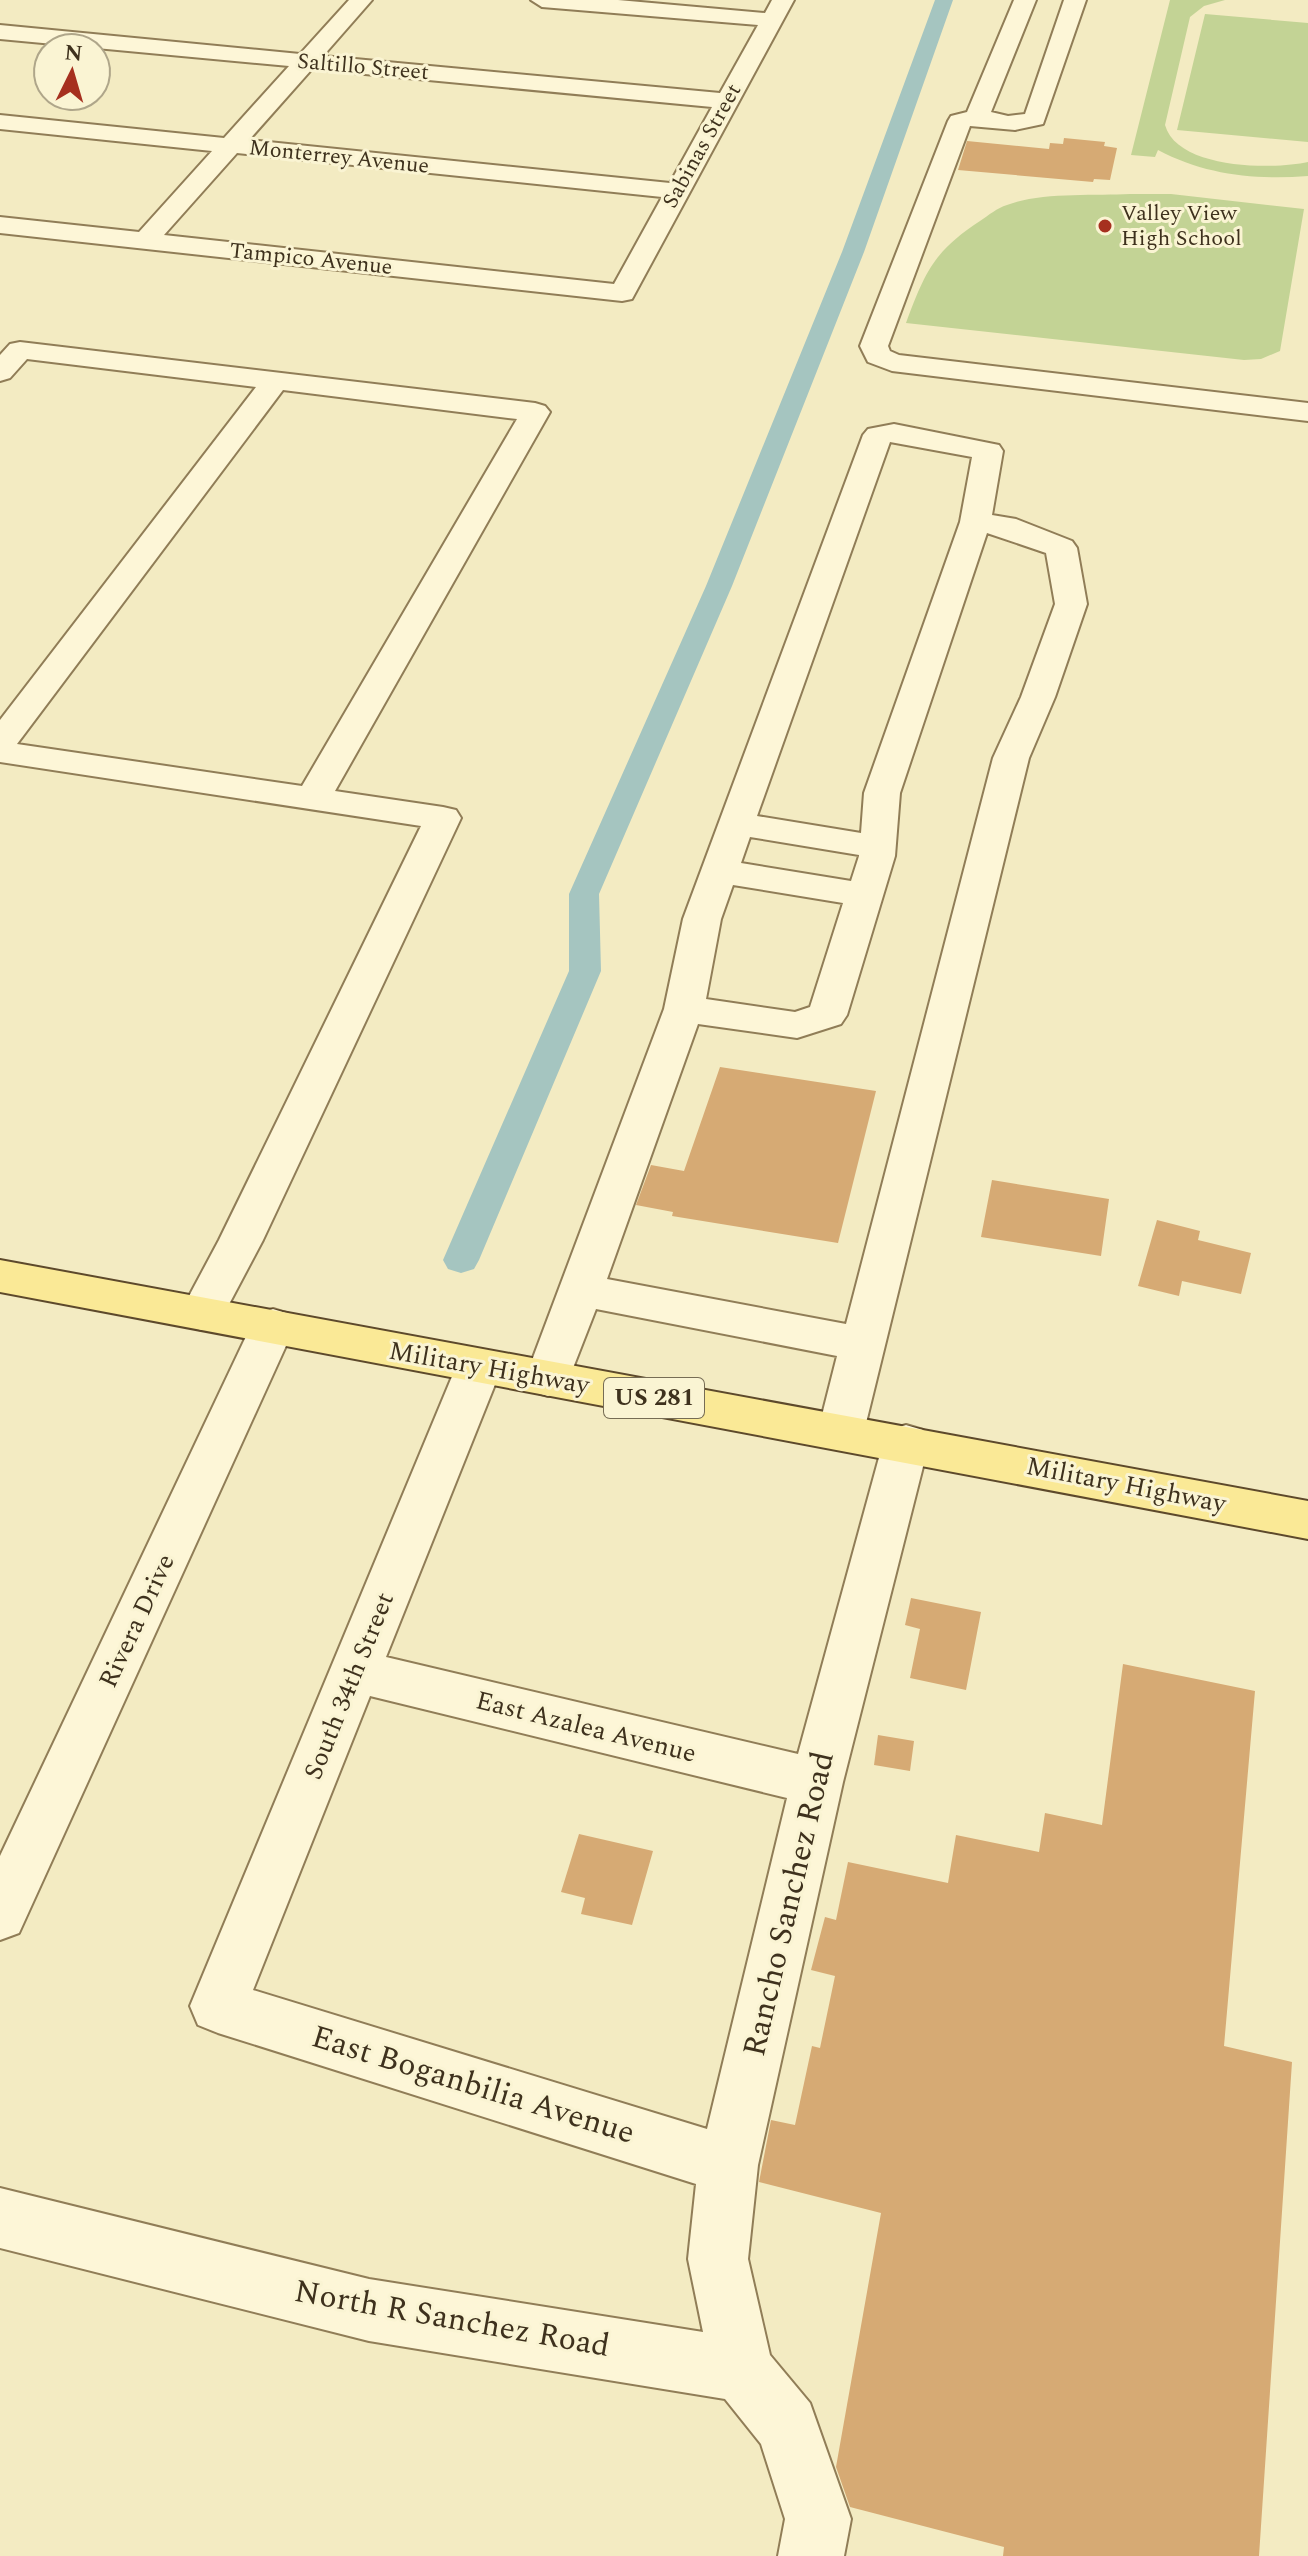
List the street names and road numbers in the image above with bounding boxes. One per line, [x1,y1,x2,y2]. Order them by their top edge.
street label: Saltillo Street [296,45,430,89]
street label: Sabinas Street [654,77,750,214]
street label: Monterrey Avenue [247,131,431,183]
street label: Tampico Avenue [228,234,394,284]
street label: Military Highway [386,1331,594,1406]
road number: US 281 [604,1378,704,1418]
street label: Military Highway [1023,1446,1231,1524]
street label: Rivera Drive [88,1547,186,1695]
street label: South 34th Street [293,1586,405,1786]
street label: East Azalea Avenue [472,1680,700,1774]
street label: Rancho Sanchez Road [730,1747,848,2061]
street label: East Boganbilia Avenue [305,2012,641,2158]
street label: North R Sanchez Road [290,2267,614,2371]

